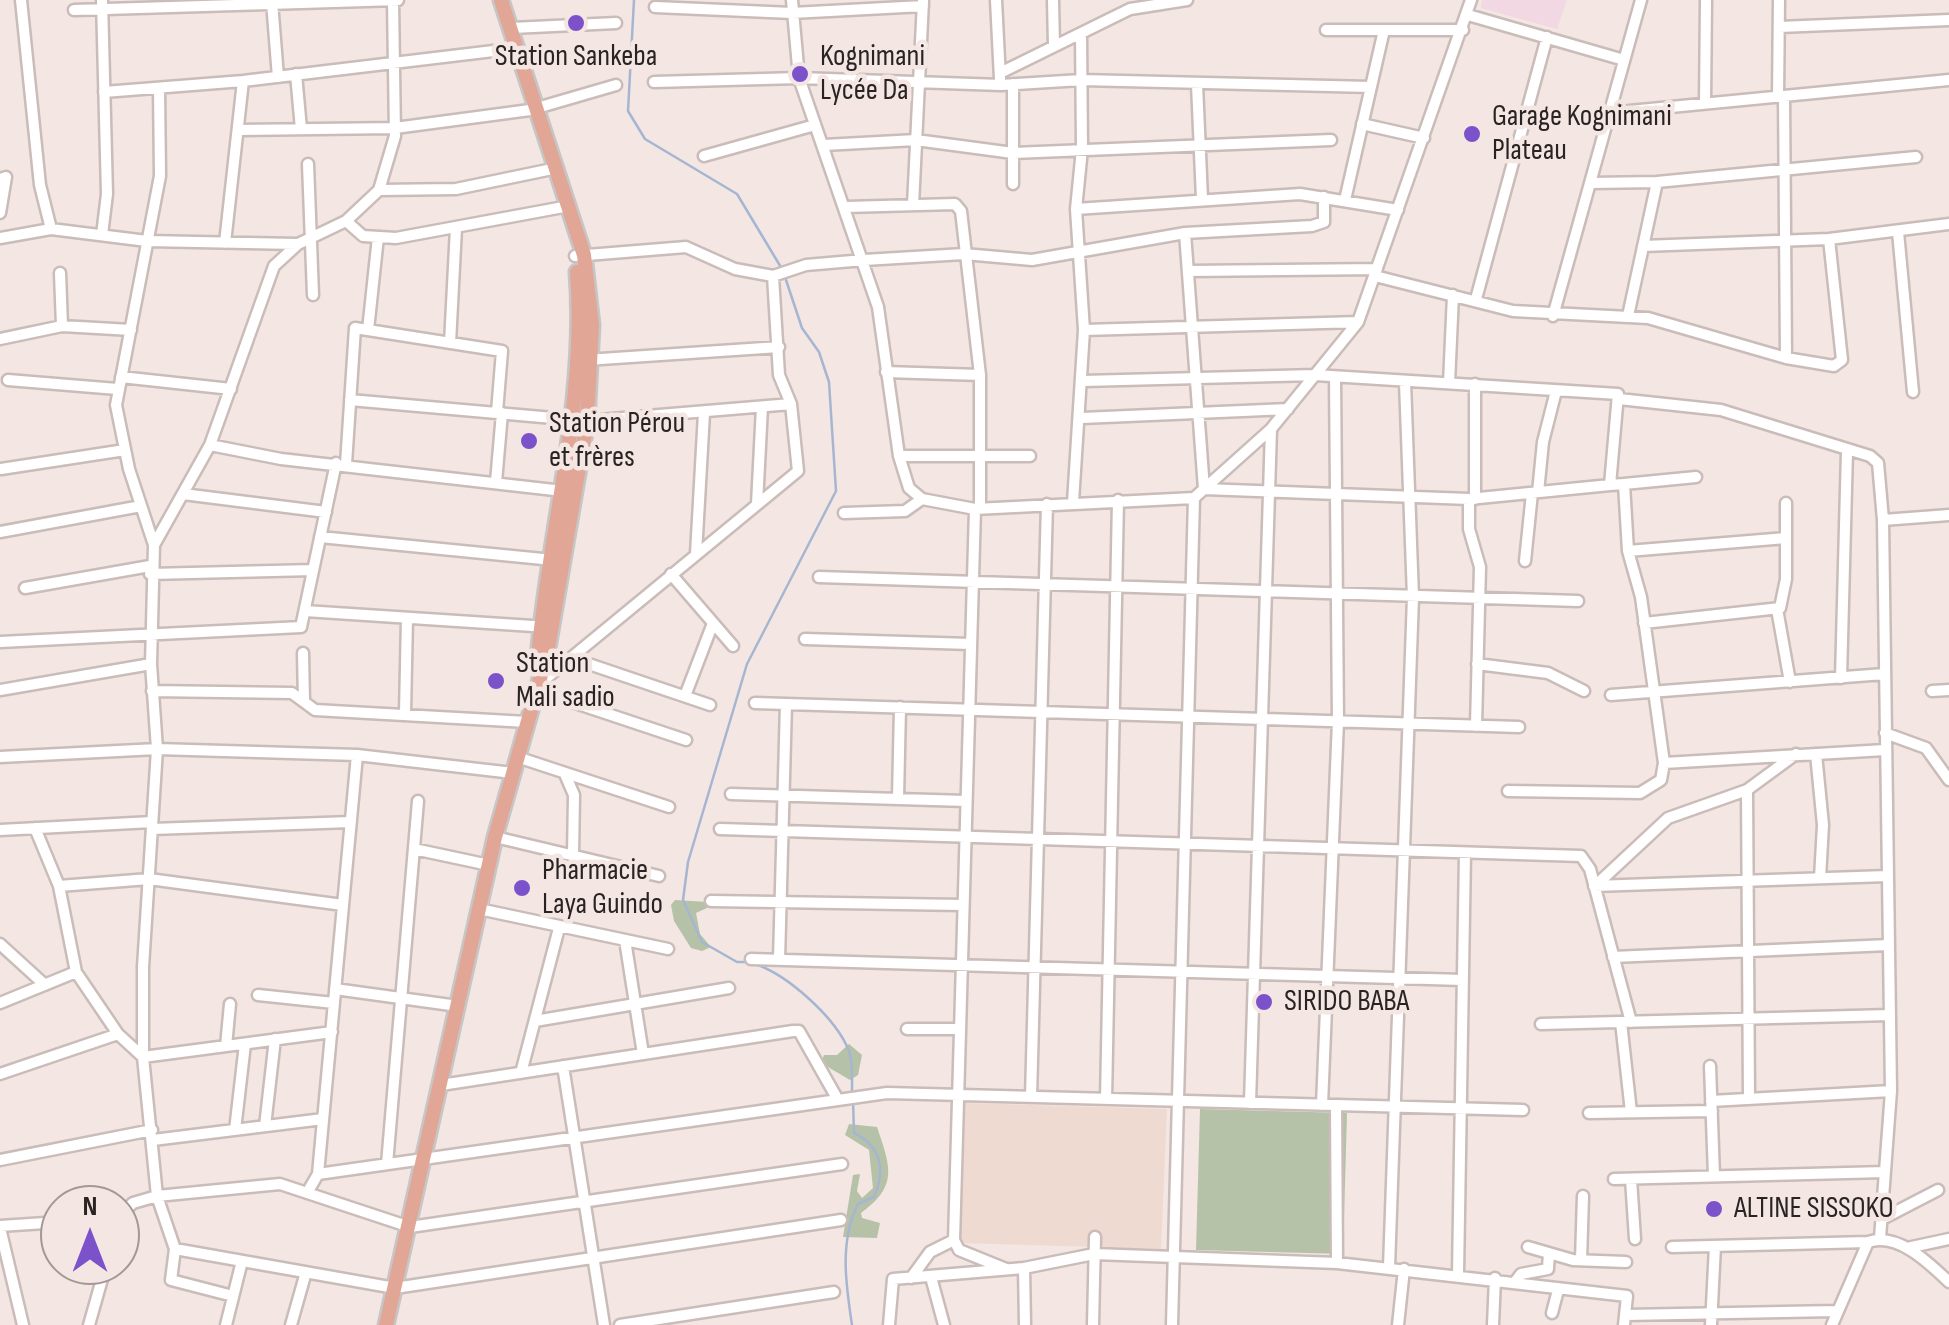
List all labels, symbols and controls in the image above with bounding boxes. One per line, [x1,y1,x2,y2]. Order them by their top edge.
marker: Station Sankeba [565,12,587,34]
place label: Station Sankeba [495,39,657,75]
place label: Kognimani Lycée Da [820,39,925,110]
marker: Kognimani Lycée Da [789,63,811,85]
place label: Garage Kognimani Plateau [1492,99,1672,170]
marker: Garage Kognimani Plateau [1461,123,1483,145]
place label: Station Pérou et frères [549,406,685,476]
marker: Station Pérou et frères [518,430,540,452]
place label: Station Mali sadio [516,646,615,716]
marker: Station Mali sadio [485,670,507,692]
place label: Pharmacie Laya Guindo [542,853,663,924]
marker: Pharmacie Laya Guindo [511,877,533,899]
place label: SIRIDO BABA [1284,984,1409,1020]
marker: SIRIDO BABA [1253,991,1275,1013]
north arrow [40,1185,140,1285]
text: N [83,1190,97,1223]
place label: ALTINE SISSOKO [1734,1191,1893,1227]
marker: ALTINE SISSOKO [1703,1198,1725,1220]

